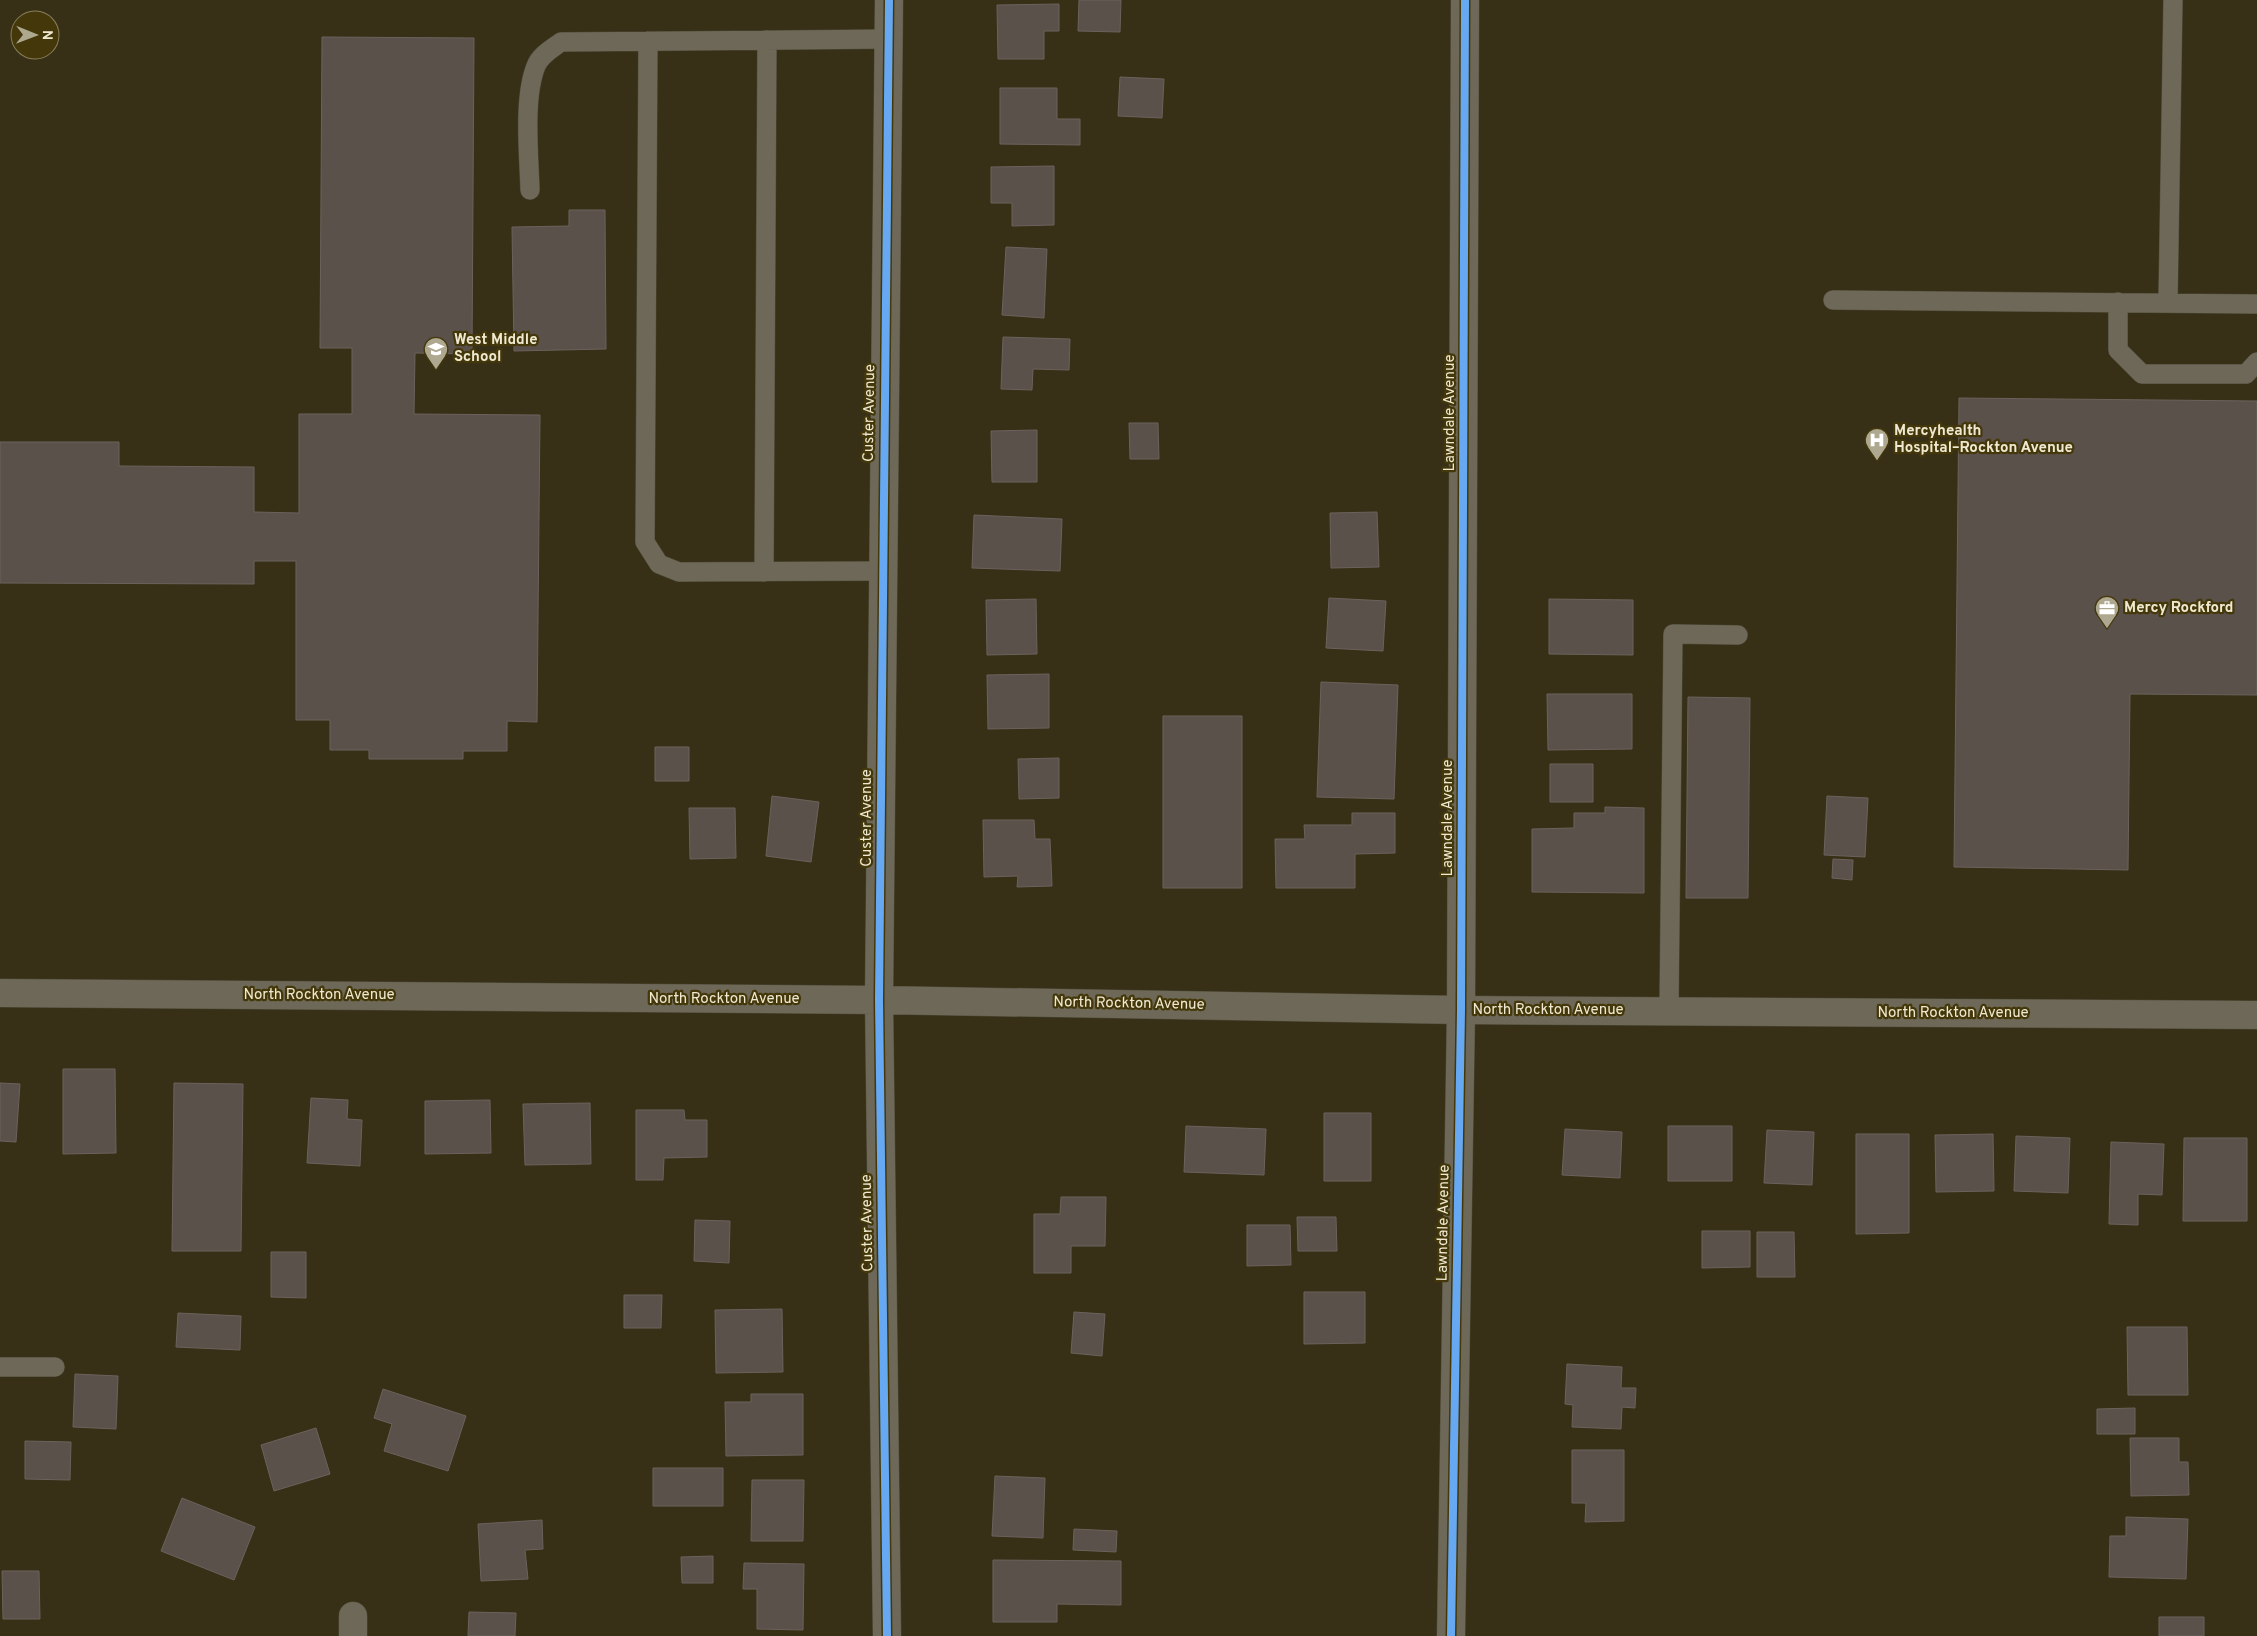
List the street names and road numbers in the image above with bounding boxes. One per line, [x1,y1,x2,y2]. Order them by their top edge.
street label: Lawndale Avenue [1441,355,1460,471]
street label: Custer Avenue [860,364,880,462]
street label: Lawndale Avenue [1439,760,1458,876]
street label: Custer Avenue [858,769,877,867]
street label: North Rockton Avenue [243,986,395,1005]
street label: North Rockton Avenue [648,990,800,1009]
street label: North Rockton Avenue [1053,993,1205,1015]
street label: North Rockton Avenue [1472,1001,1624,1020]
street label: North Rockton Avenue [1877,1004,2029,1023]
street label: Lawndale Avenue [1433,1164,1455,1282]
street label: Custer Avenue [858,1174,878,1272]

